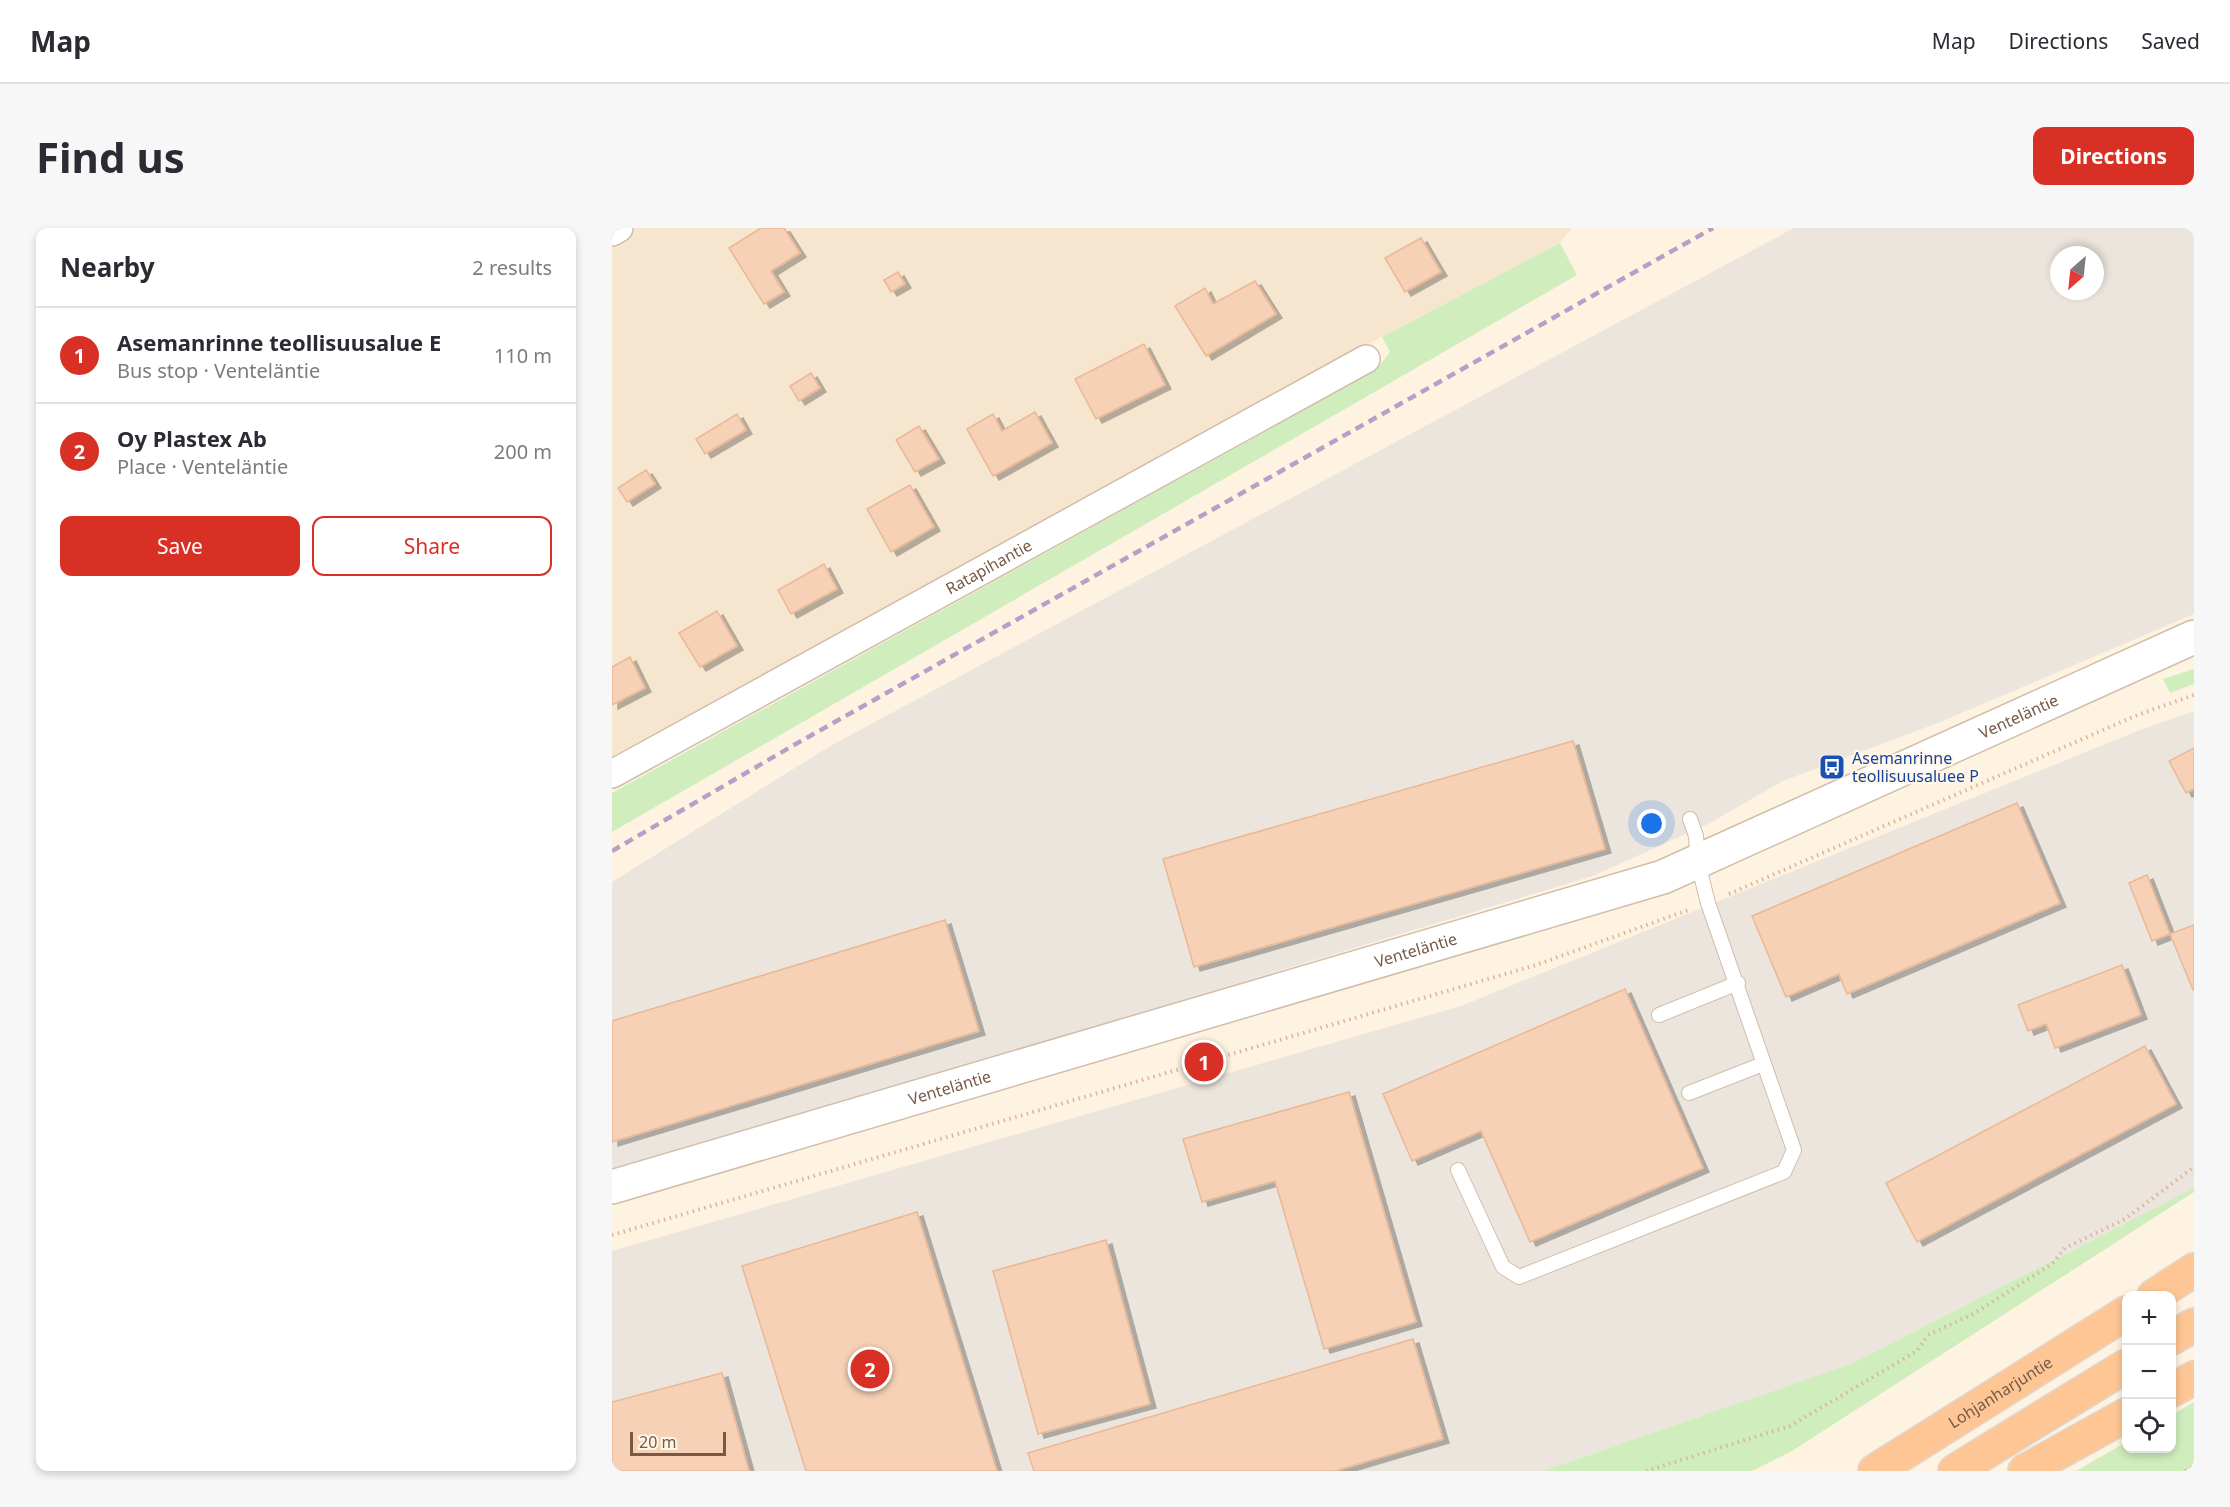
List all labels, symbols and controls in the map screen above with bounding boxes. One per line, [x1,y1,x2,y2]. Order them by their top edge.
text: Map [30,22,91,60]
text: Map [1932,27,1976,55]
text: Directions [2009,27,2108,55]
text: Saved [2141,27,2200,55]
button: Directions [2033,127,2194,185]
text: Find us [36,128,185,185]
north arrow [2050,246,2104,300]
text: Nearby [60,249,155,285]
text: 2 results [472,254,552,281]
text: Asemanrinne teollisuusalue E [117,327,441,357]
text: 1 [74,342,85,369]
text: 110 m [494,342,552,369]
text: Bus stop · Venteläntie [117,357,320,384]
text: Oy Plastex Ab [117,423,267,453]
text: 2 [74,438,85,465]
text: 200 m [494,438,552,465]
text: Place · Venteläntie [117,453,288,480]
button: Save [60,516,300,576]
button: Share [312,516,552,576]
street label: Ratapihantie [942,534,1036,599]
street label: Venteläntie [1975,689,2062,744]
place label: Asemanrinne teollisuusaluee P [1852,747,1979,787]
bus stop icon: Asemanrinne teollisuusaluee P [1817,752,1847,782]
your location [1637,809,1666,838]
street label: Venteläntie [1372,927,1460,972]
pin: 1 [1184,1040,1224,1084]
street label: Venteläntie [906,1065,993,1110]
map controls [2122,1291,2176,1453]
button: + [2122,1291,2176,1345]
button: − [2122,1345,2176,1399]
pin: 2 [850,1346,890,1392]
street label: Lohjanharjuntie [1944,1351,2057,1433]
button: locate [2122,1399,2176,1453]
scale bar [630,1429,726,1456]
text: 20 m [639,1431,676,1453]

